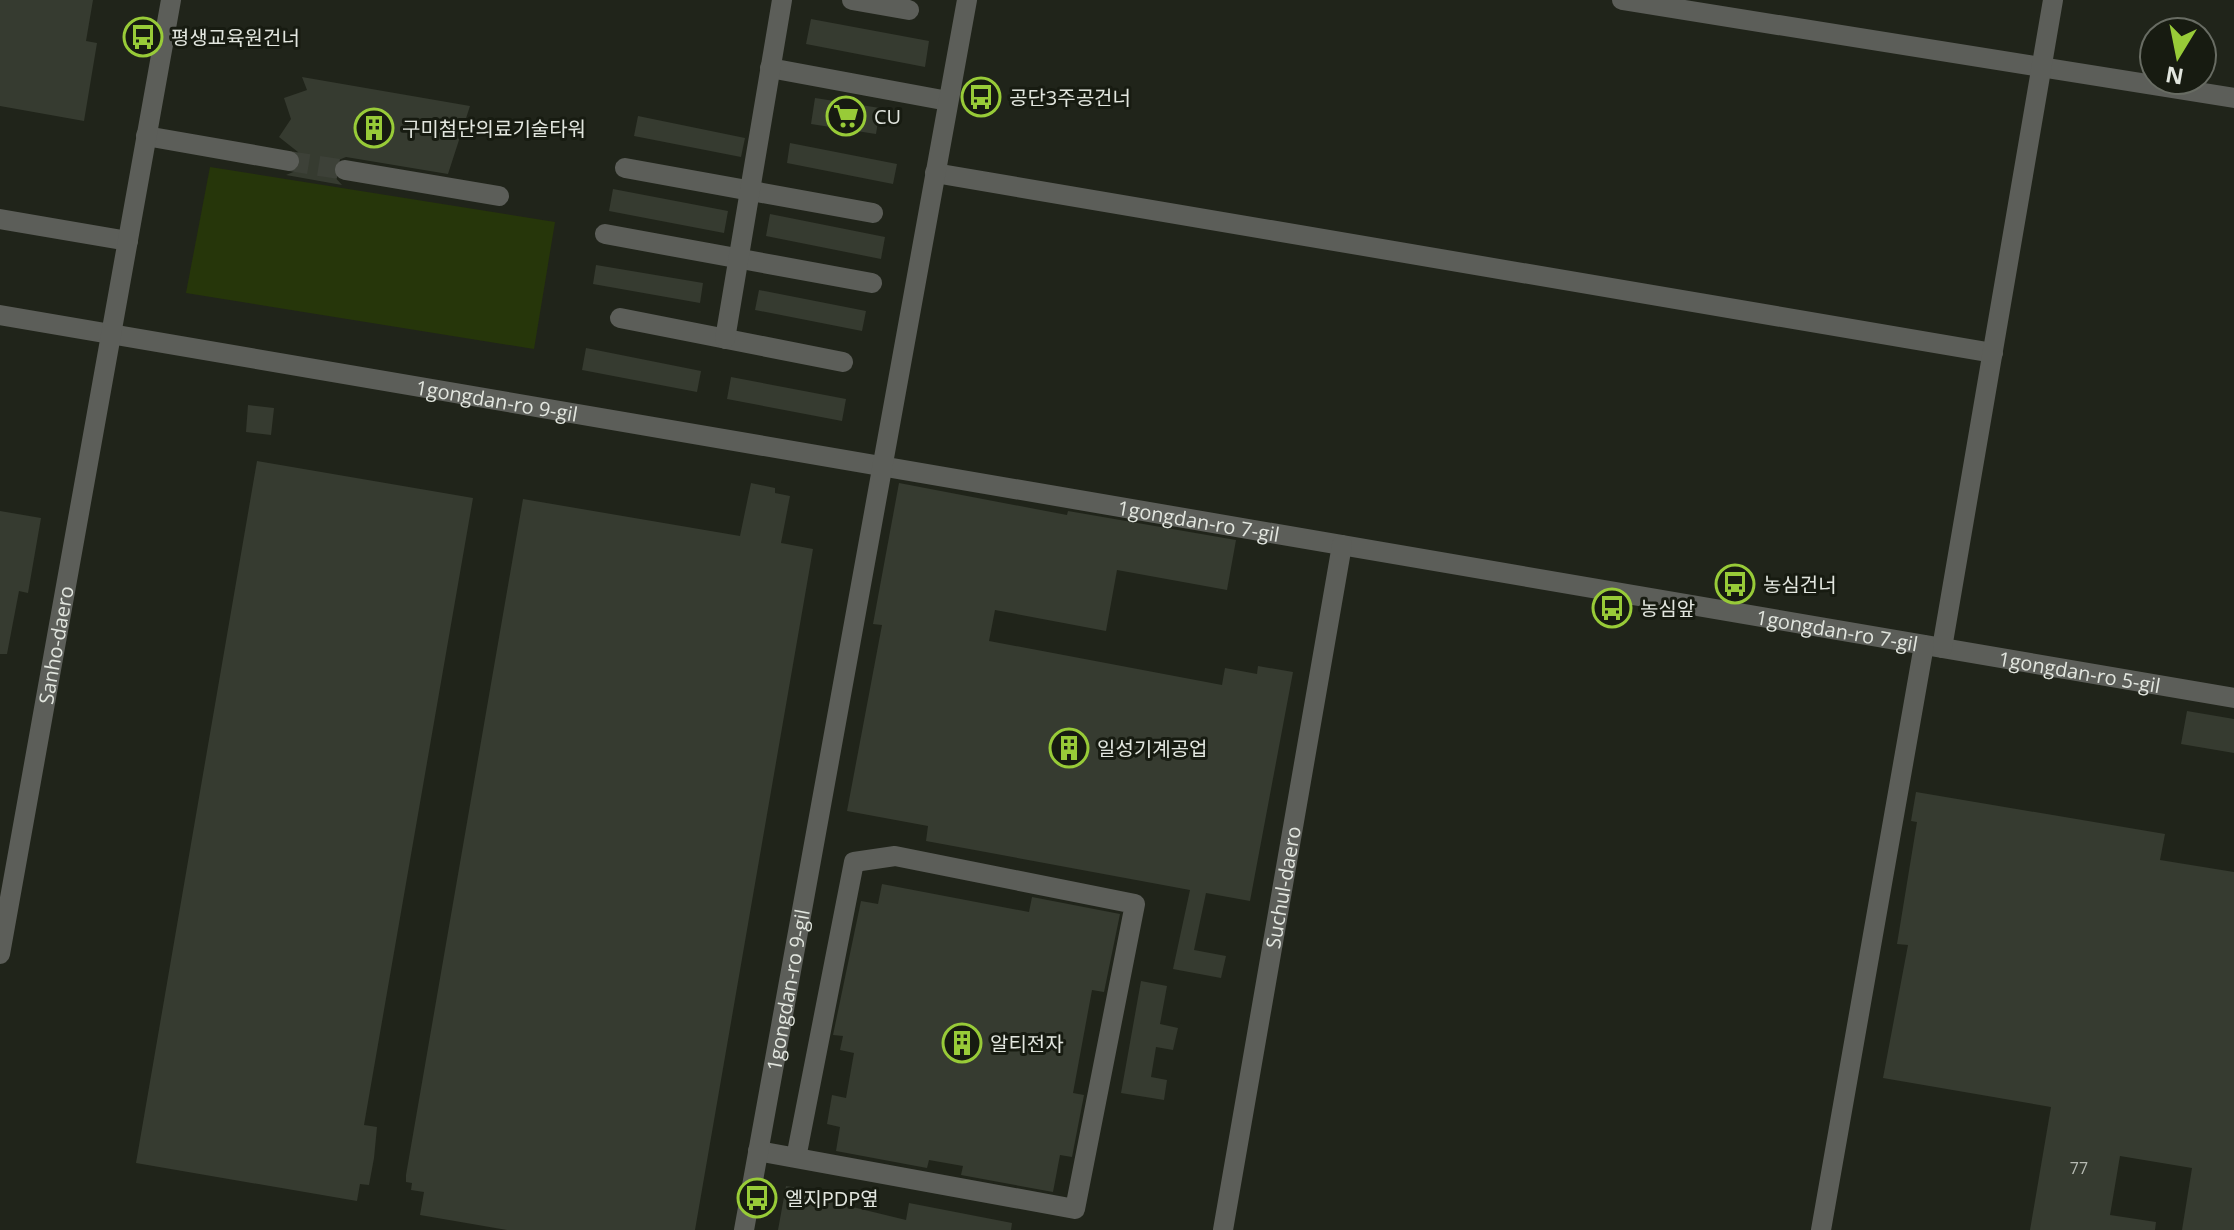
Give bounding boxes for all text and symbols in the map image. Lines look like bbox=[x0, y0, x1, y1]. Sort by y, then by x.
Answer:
bus stop icon: 평생교육원건너 bbox=[122, 16, 164, 58]
north arrow bbox=[2138, 16, 2218, 96]
place label: 평생교육원건너 bbox=[171, 24, 300, 51]
text: N bbox=[2163, 60, 2186, 93]
bus stop icon: 공단3주공건너 bbox=[960, 76, 1002, 118]
place label: 공단3주공건너 bbox=[1009, 84, 1131, 111]
supermarket icon: CU bbox=[825, 95, 867, 137]
place label: CU bbox=[874, 103, 901, 130]
building icon: 구미첨단의료기술타워 bbox=[353, 107, 395, 149]
place label: 구미첨단의료기술타워 bbox=[402, 115, 586, 142]
street label: 1gongdan-ro 9-gil bbox=[414, 373, 580, 427]
street label: 1gongdan-ro 7-gil bbox=[1116, 493, 1282, 548]
bus stop icon: 농심건너 bbox=[1714, 563, 1756, 605]
place label: 농심건너 bbox=[1763, 571, 1837, 598]
street label: Sanho-daero bbox=[32, 584, 79, 706]
bus stop icon: 농심앞 bbox=[1591, 587, 1633, 629]
place label: 농심앞 bbox=[1640, 595, 1695, 622]
street label: 1gongdan-ro 7-gil bbox=[1754, 603, 1920, 657]
street label: 1gongdan-ro 5-gil bbox=[1997, 644, 2163, 699]
building icon: 일성기계공업 bbox=[1048, 727, 1090, 769]
place label: 일성기계공업 bbox=[1097, 735, 1207, 762]
street label: Suchul-daero bbox=[1259, 824, 1306, 950]
street label: 1gongdan-ro 9-gil bbox=[760, 907, 815, 1073]
building icon: 알티전자 bbox=[941, 1022, 983, 1064]
place label: 알티전자 bbox=[990, 1030, 1064, 1057]
house number: 77 bbox=[2070, 1157, 2088, 1179]
bus stop icon: 엘지PDP옆 bbox=[736, 1177, 778, 1219]
place label: 엘지PDP옆 bbox=[785, 1185, 879, 1212]

